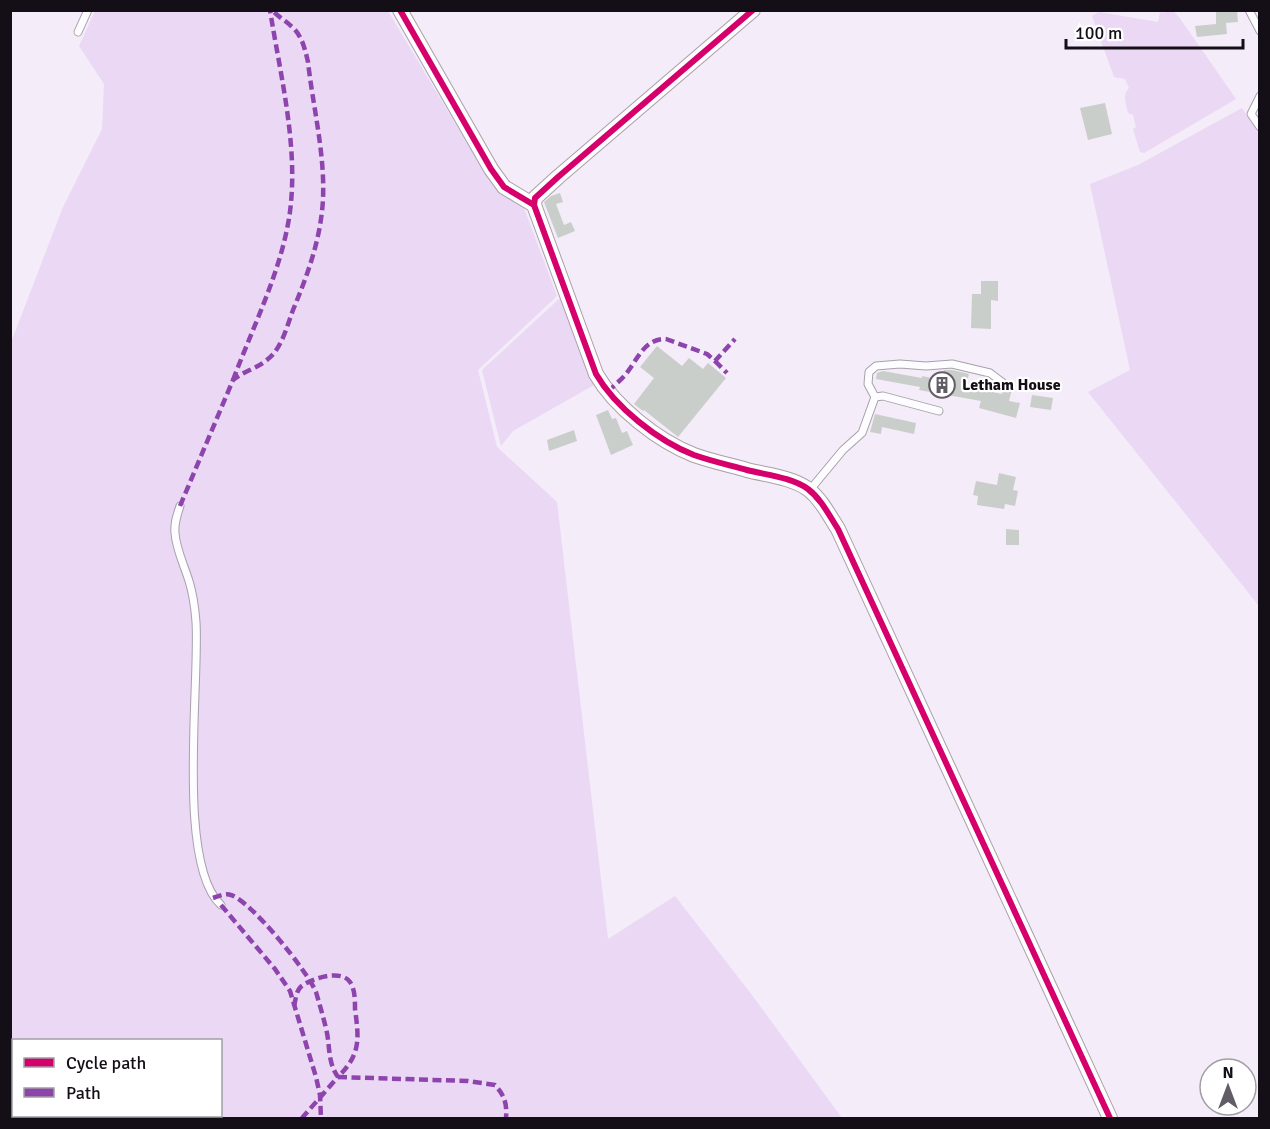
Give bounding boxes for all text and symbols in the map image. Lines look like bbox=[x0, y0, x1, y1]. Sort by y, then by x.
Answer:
scale bar bbox=[1066, 12, 1243, 50]
text: 100 m bbox=[1075, 22, 1122, 44]
building icon: Letham House bbox=[927, 370, 957, 400]
place label: Letham House bbox=[962, 375, 1061, 395]
legend bbox=[12, 1039, 222, 1117]
text: Cycle path bbox=[66, 1052, 146, 1074]
north arrow bbox=[1198, 1057, 1258, 1117]
text: N bbox=[1222, 1063, 1234, 1083]
text: Path bbox=[66, 1082, 101, 1104]

